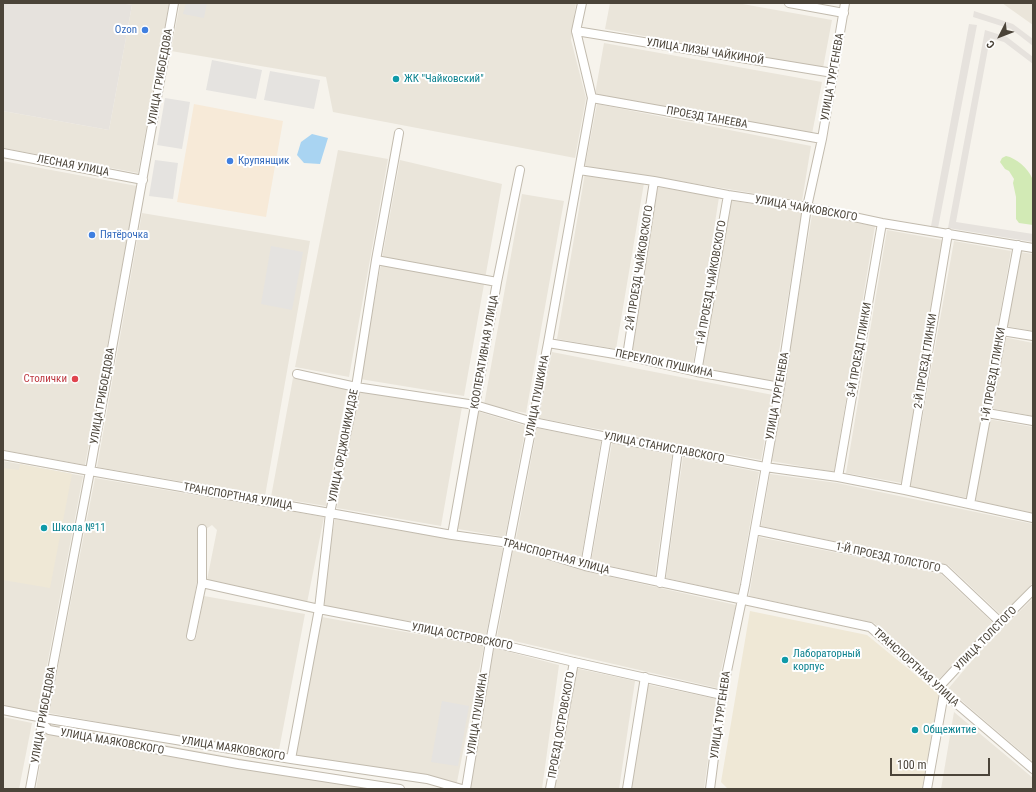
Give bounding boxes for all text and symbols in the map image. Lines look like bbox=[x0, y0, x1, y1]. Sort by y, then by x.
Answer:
north arrow bbox=[980, 16, 1020, 56]
place label: Ozon bbox=[115, 23, 137, 37]
marker: Ozon bbox=[140, 25, 150, 35]
street label: УЛИЦА ГРИБОЕДОВА bbox=[146, 28, 176, 126]
street label: УЛИЦА ТУРГЕНЕВА bbox=[819, 32, 847, 122]
street label: УЛИЦА ЛИЗЫ ЧАЙКИНОЙ bbox=[645, 36, 765, 68]
text: С bbox=[984, 38, 998, 51]
place label: ЖК "Чайковский" bbox=[404, 72, 484, 86]
marker: ЖК "Чайковский" bbox=[391, 74, 401, 84]
street label: ПРОЕЗД ТАНЕЕВА bbox=[665, 104, 749, 132]
street label: ЛЕСНАЯ УЛИЦА bbox=[36, 153, 110, 179]
place label: Крупянщик bbox=[238, 154, 289, 168]
marker: Крупянщик bbox=[225, 156, 235, 166]
street label: УЛИЦА ЧАЙКОВСКОГО bbox=[754, 193, 858, 225]
street label: 2-Й ПРОЕЗД ЧАЙКОВСКОГО bbox=[624, 204, 656, 332]
street label: 1-Й ПРОЕЗД ЧАЙКОВСКОГО bbox=[694, 219, 730, 347]
place label: Пятёрочка bbox=[100, 228, 148, 242]
marker: Пятёрочка bbox=[87, 230, 97, 240]
street label: КООПЕРАТИВНАЯ УЛИЦА bbox=[468, 294, 502, 410]
street label: 3-Й ПРОЕЗД ГЛИНКИ bbox=[845, 302, 875, 398]
street label: 2-Й ПРОЕЗД ГЛИНКИ bbox=[912, 312, 940, 410]
street label: 1-Й ПРОЕЗД ГЛИНКИ bbox=[979, 327, 1009, 423]
street label: УЛИЦА ГРИБОЕДОВА bbox=[88, 347, 118, 445]
street label: ПЕРЕУЛОК ПУШКИНА bbox=[614, 347, 714, 381]
street label: УЛИЦА ТУРГЕНЕВА bbox=[764, 351, 792, 441]
street label: УЛИЦА ПУШКИНА bbox=[524, 354, 552, 438]
place label: Столички bbox=[23, 372, 67, 386]
marker: Столички bbox=[70, 374, 80, 384]
street label: УЛИЦА ОРДЖОНИКИДЗЕ bbox=[327, 388, 361, 504]
street label: УЛИЦА СТАНИСЛАВСКОГО bbox=[603, 430, 725, 466]
street label: ТРАНСПОРТНАЯ УЛИЦА bbox=[182, 481, 294, 513]
place label: Школа №11 bbox=[52, 521, 106, 535]
marker: Школа №11 bbox=[39, 523, 49, 533]
street label: ТРАНСПОРТНАЯ УЛИЦА bbox=[501, 536, 611, 578]
street label: 1-Й ПРОЕЗД ТОЛСТОГО bbox=[834, 540, 942, 576]
street label: УЛИЦА ТОЛСТОГО bbox=[952, 604, 1020, 674]
street label: УЛИЦА ОСТРОВСКОГО bbox=[410, 621, 514, 653]
street label: ТРАНСПОРТНАЯ УЛИЦА bbox=[871, 626, 961, 710]
place label: Лабораторный корпус bbox=[793, 647, 861, 673]
marker: Лабораторный корпус bbox=[780, 655, 790, 665]
street label: УЛИЦА ГРИБОЕДОВА bbox=[29, 666, 59, 764]
street label: УЛИЦА ТУРГЕНЕВА bbox=[708, 670, 734, 760]
street label: ПРОЕЗД ОСТРОВСКОГО bbox=[546, 671, 578, 779]
street label: УЛИЦА ПУШКИНА bbox=[465, 672, 491, 756]
place label: Общежитие bbox=[923, 723, 976, 737]
marker: Общежитие bbox=[910, 725, 920, 735]
street label: УЛИЦА МАЯКОВСКОГО bbox=[59, 726, 165, 758]
street label: УЛИЦА МАЯКОВСКОГО bbox=[180, 734, 286, 764]
scale bar bbox=[892, 750, 992, 776]
text: 100 m bbox=[897, 758, 927, 772]

